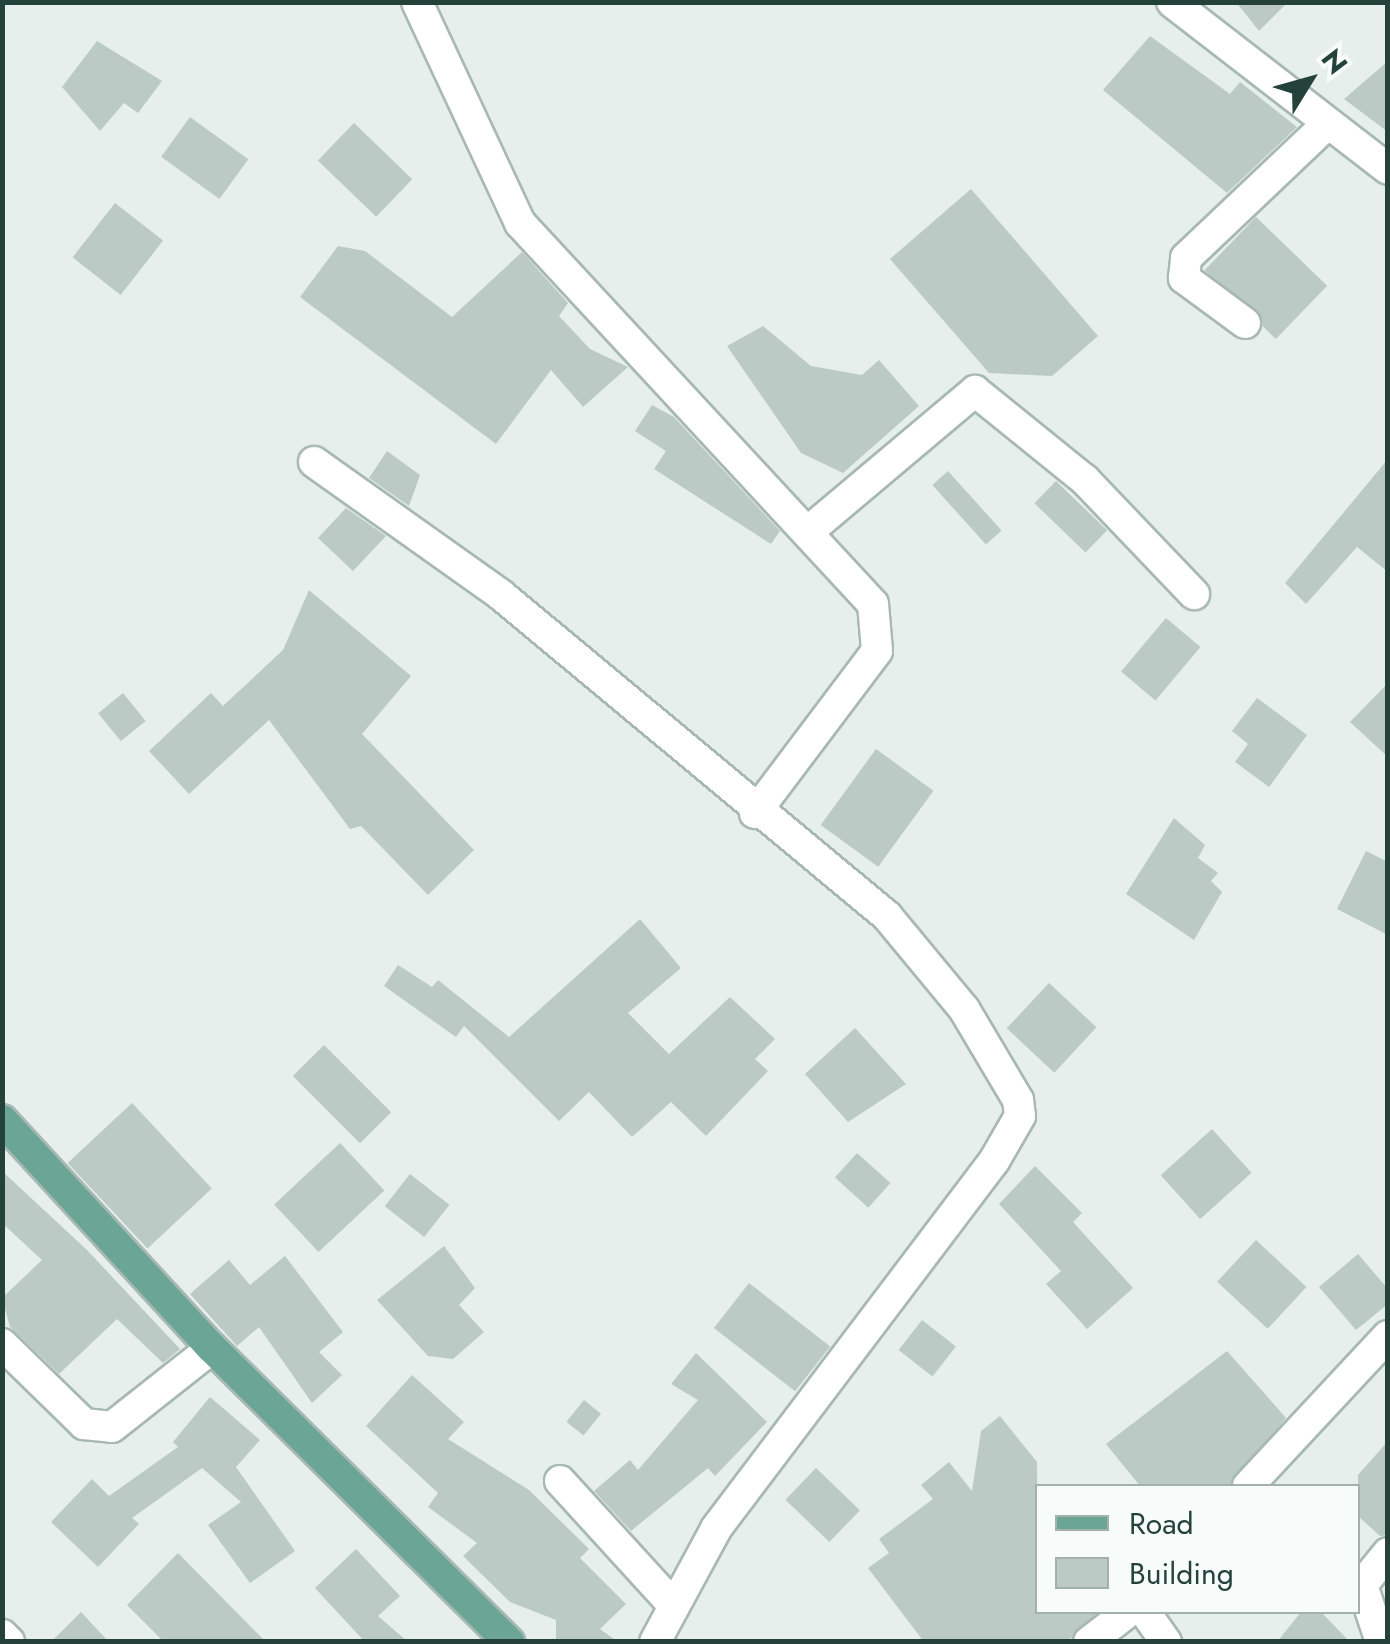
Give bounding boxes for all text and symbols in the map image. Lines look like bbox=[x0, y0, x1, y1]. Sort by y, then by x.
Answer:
north arrow bbox=[1260, 30, 1360, 130]
text: N bbox=[1311, 40, 1357, 83]
legend bbox=[1035, 1484, 1360, 1614]
text: Road bbox=[1129, 1502, 1194, 1545]
text: Building bbox=[1129, 1552, 1234, 1595]

